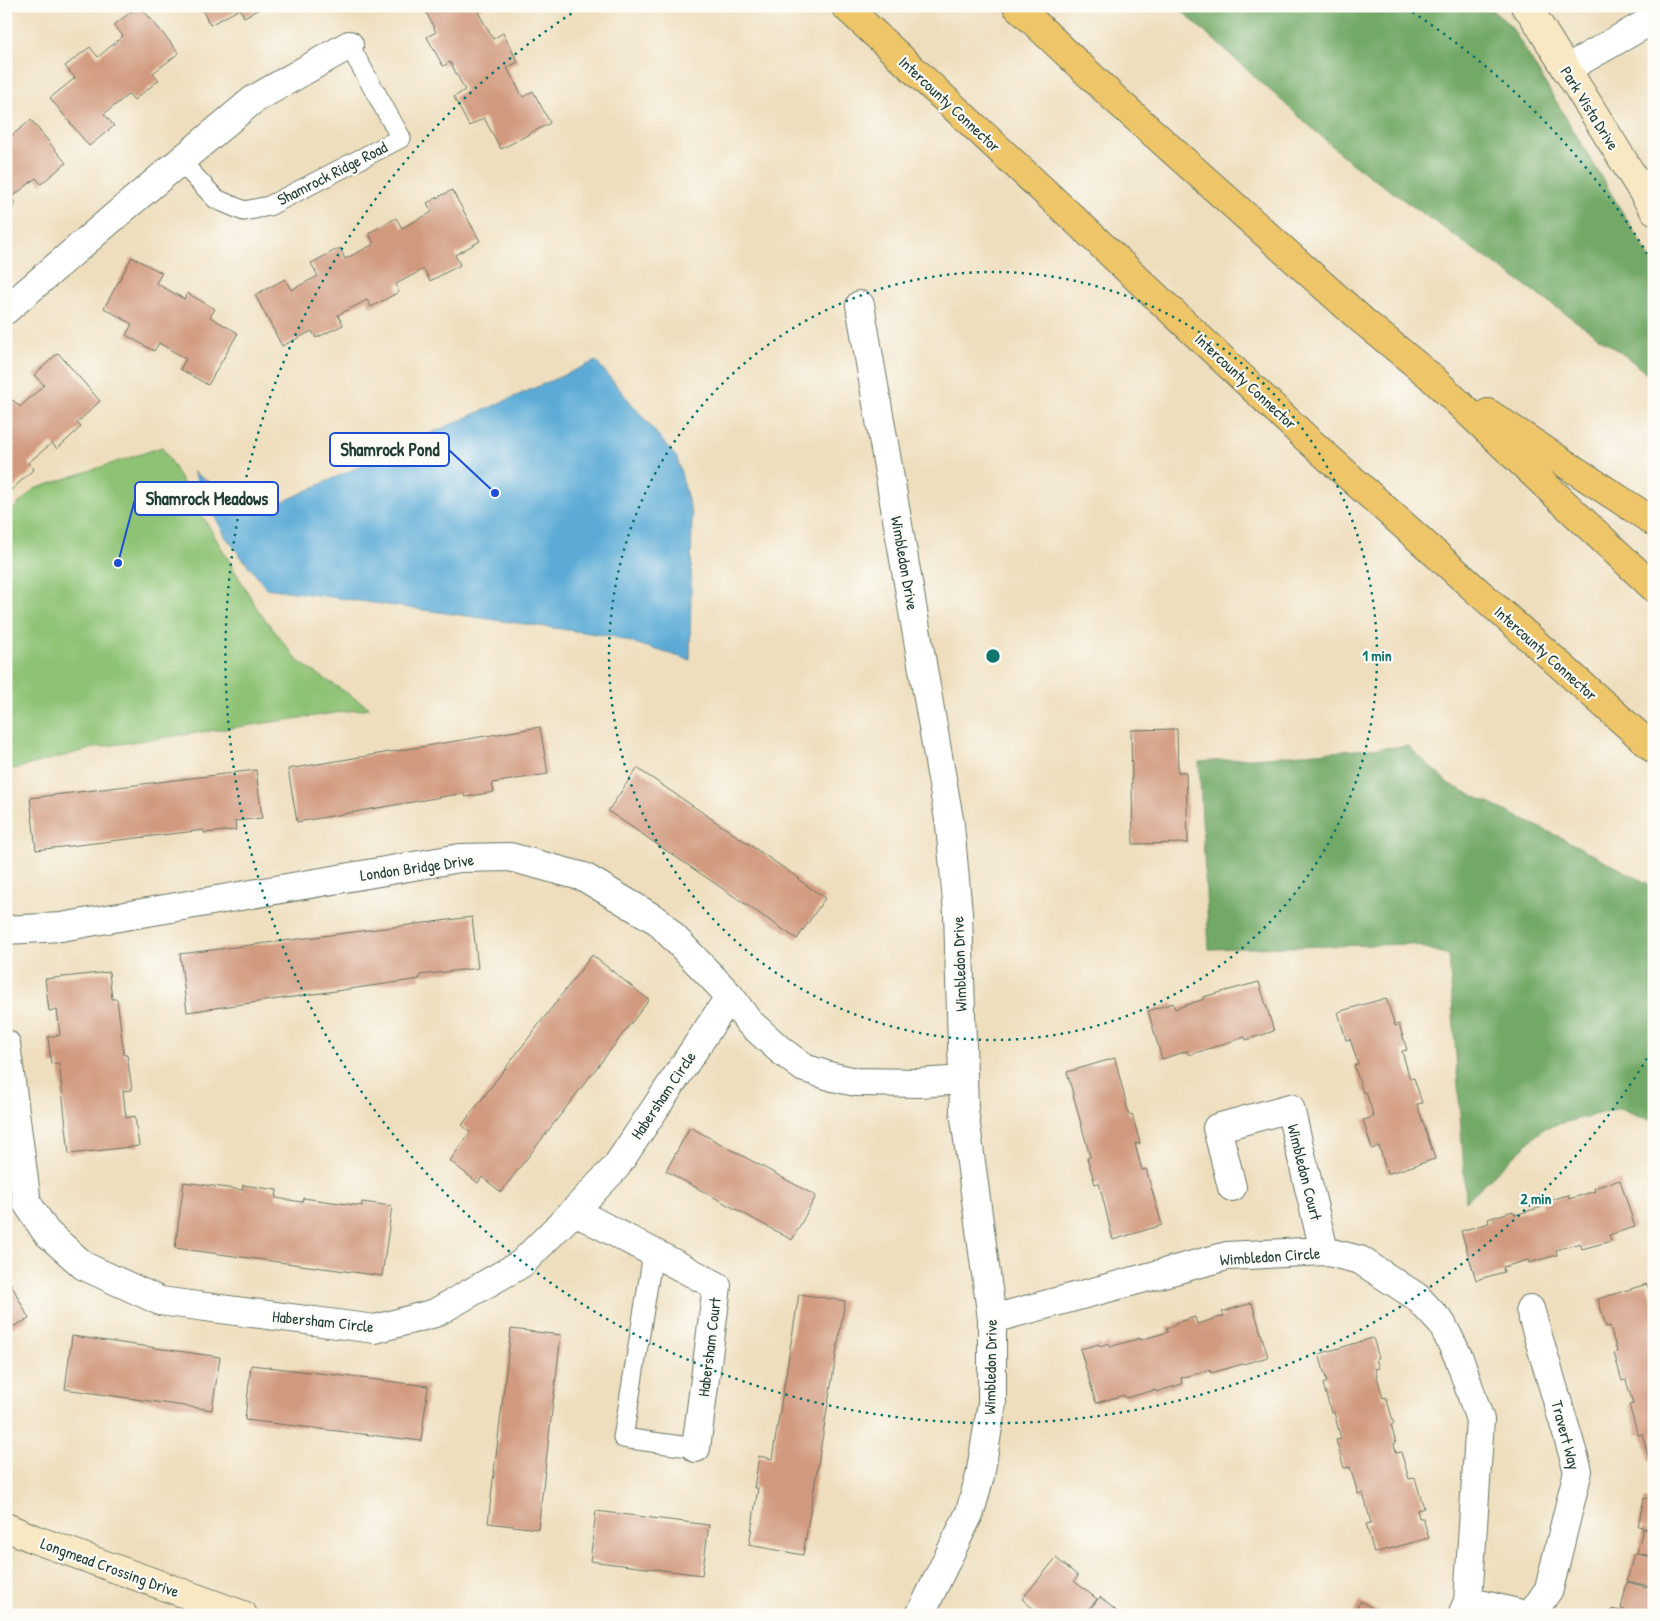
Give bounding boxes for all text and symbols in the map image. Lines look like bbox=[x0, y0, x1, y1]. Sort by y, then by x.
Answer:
street label: Intercounty Connector bbox=[894, 51, 1006, 157]
street label: Park Vista Drive bbox=[1556, 62, 1625, 155]
street label: Shamrock Ridge Road bbox=[273, 136, 391, 210]
street label: Intercounty Connector bbox=[1190, 328, 1302, 434]
callout: Shamrock Pond bbox=[330, 433, 449, 466]
text: Shamrock Pond bbox=[341, 437, 439, 462]
callout: Shamrock Meadows bbox=[135, 482, 278, 515]
text: Shamrock Meadows bbox=[146, 486, 268, 511]
street label: Wimbledon Drive bbox=[886, 514, 924, 612]
street label: Intercounty Connector bbox=[1490, 601, 1602, 705]
text: 1 min bbox=[1362, 645, 1392, 666]
centre of rings bbox=[984, 647, 1002, 665]
street label: London Bridge Drive bbox=[359, 848, 476, 886]
street label: Wimbledon Drive bbox=[946, 915, 972, 1012]
street label: Habersham Circle bbox=[625, 1046, 701, 1143]
street label: Wimbledon Court bbox=[1282, 1122, 1328, 1223]
text: 2 min bbox=[1521, 1188, 1552, 1209]
street label: Wimbledon Circle bbox=[1219, 1241, 1322, 1270]
street label: Habersham Court bbox=[692, 1296, 726, 1398]
street label: Habersham Circle bbox=[271, 1305, 375, 1337]
street label: Wimbledon Drive bbox=[978, 1319, 1002, 1415]
street label: Travert Way bbox=[1546, 1398, 1586, 1472]
street label: Longmead Crossing Drive bbox=[38, 1532, 183, 1602]

